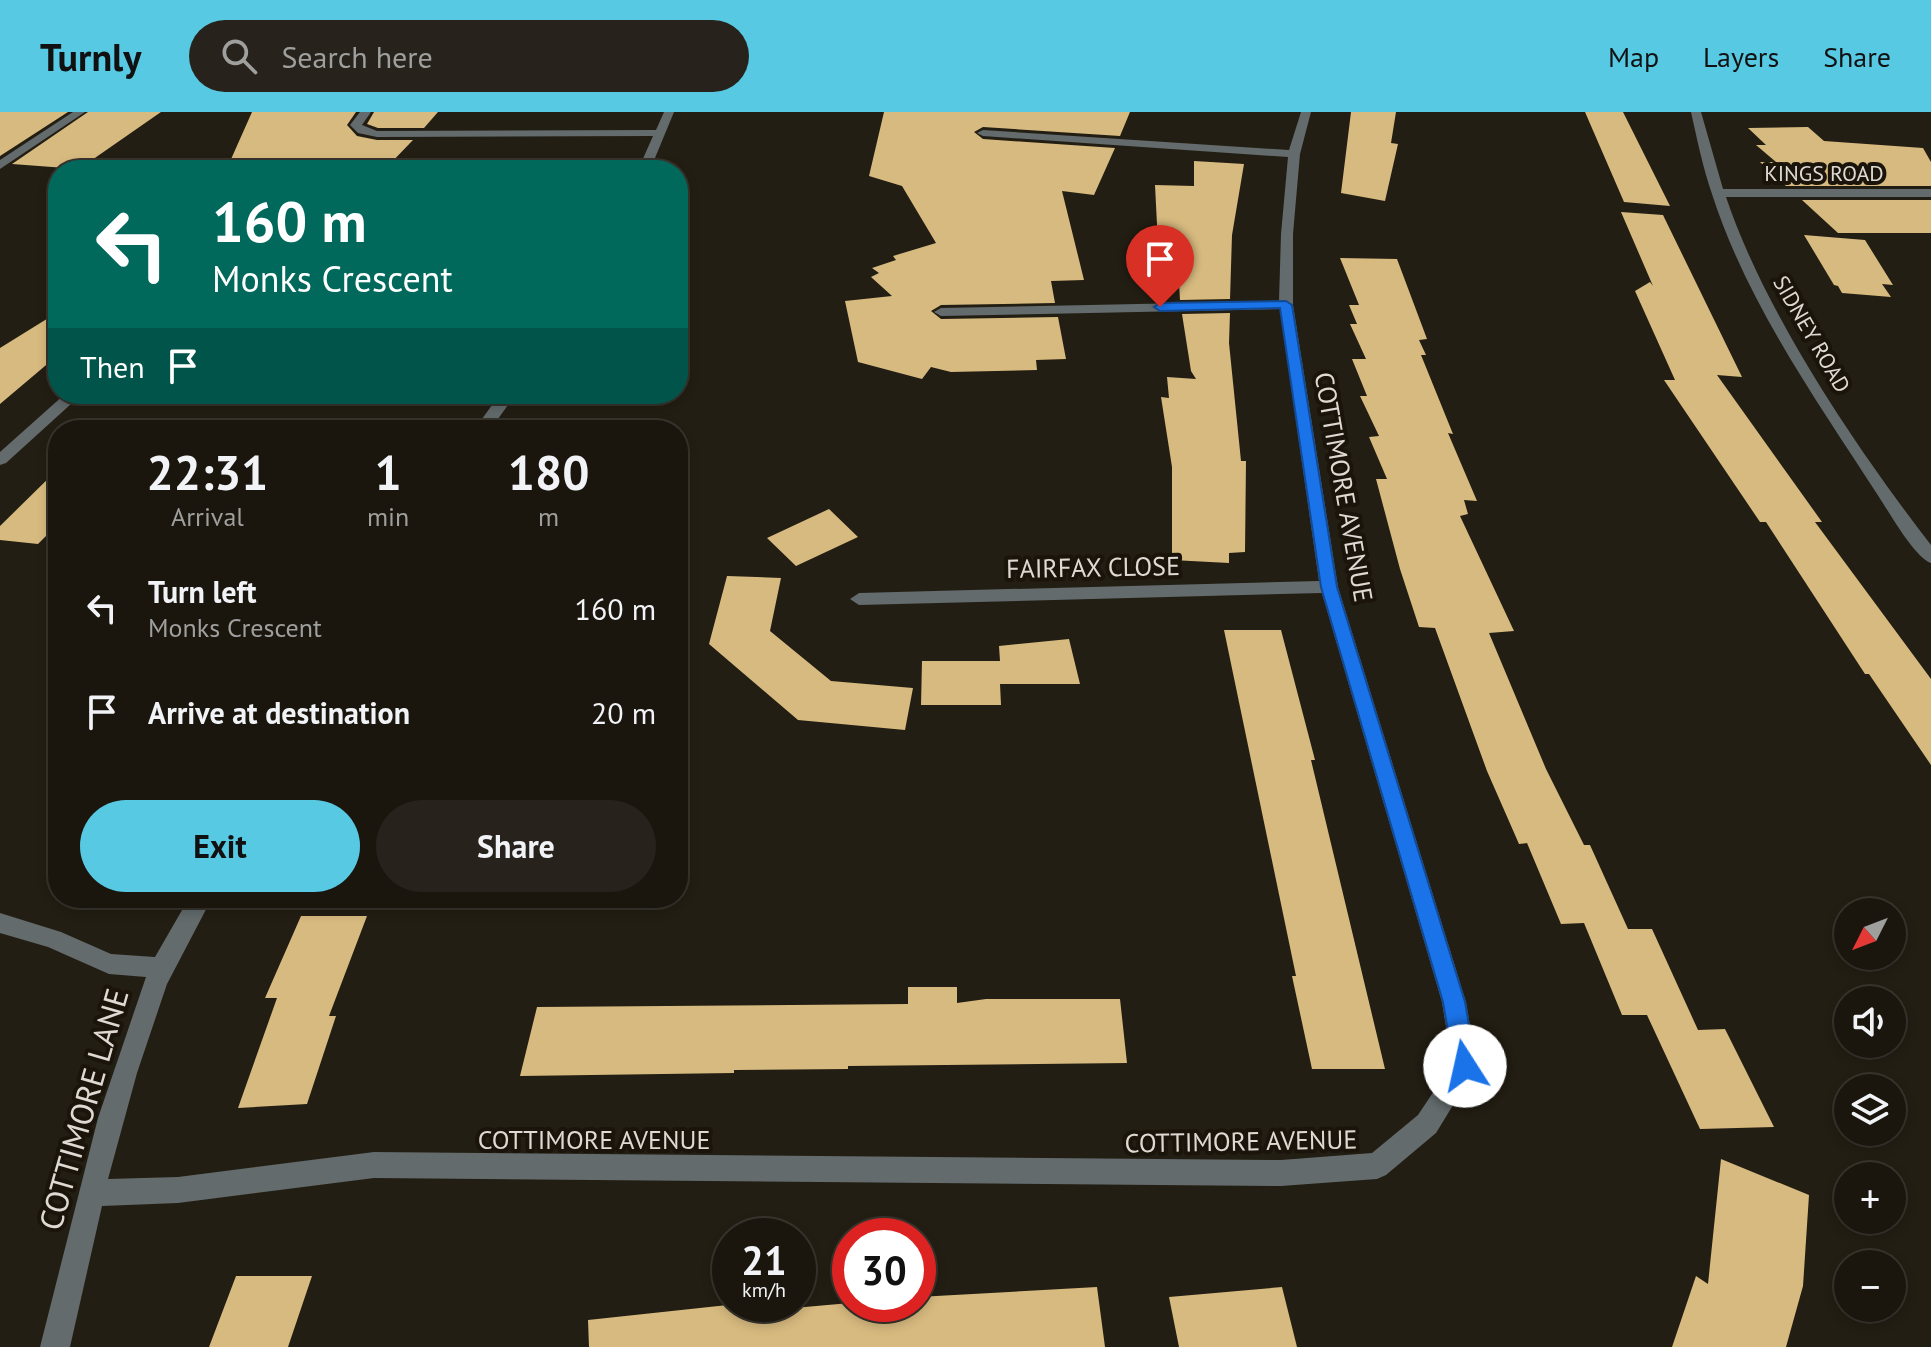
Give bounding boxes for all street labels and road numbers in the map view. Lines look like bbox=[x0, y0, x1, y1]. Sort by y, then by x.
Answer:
street label: KINGS ROAD bbox=[1764, 159, 1884, 187]
street label: SIDNEY ROAD bbox=[1767, 270, 1857, 398]
street label: COTTIMORE AVENUE bbox=[1308, 370, 1380, 604]
street label: FAIRFAX CLOSE bbox=[1006, 549, 1180, 585]
street label: COTTIMORE LANE bbox=[28, 983, 138, 1235]
street label: COTTIMORE AVENUE bbox=[1124, 1122, 1358, 1160]
street label: COTTIMORE AVENUE bbox=[478, 1123, 710, 1156]

